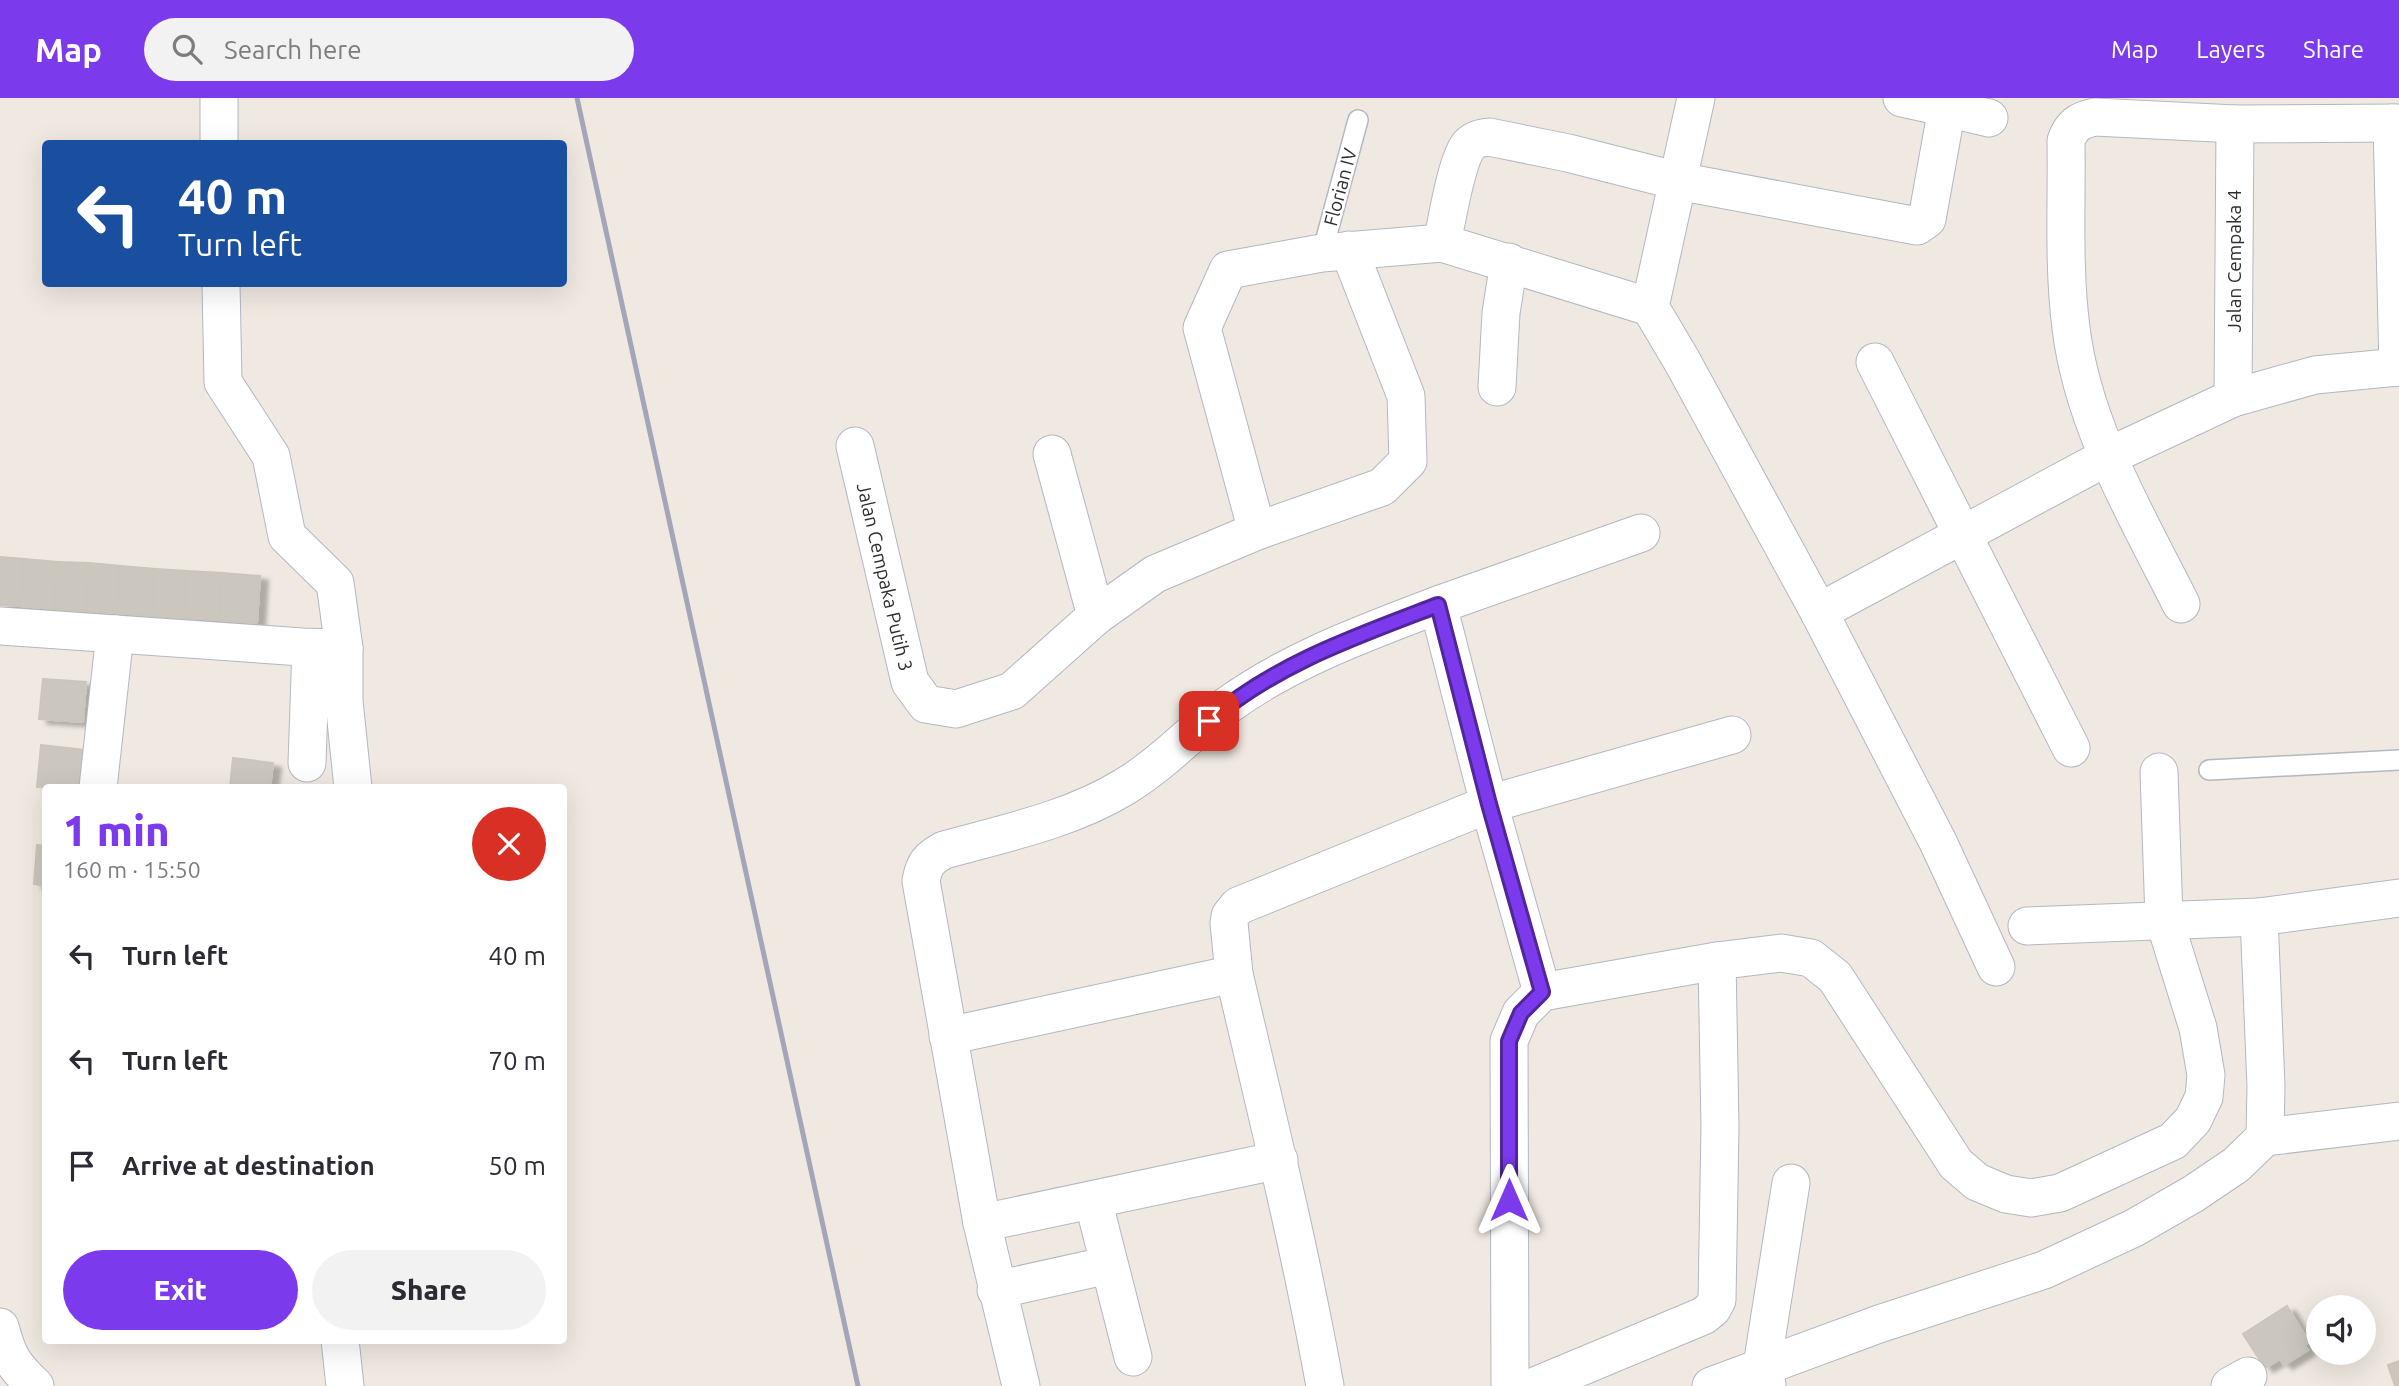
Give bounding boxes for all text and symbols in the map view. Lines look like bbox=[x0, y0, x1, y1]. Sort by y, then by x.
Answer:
search box bbox=[144, 18, 634, 81]
icon: search bbox=[168, 30, 206, 68]
text: Map bbox=[35, 31, 102, 68]
text: Search here bbox=[224, 35, 362, 64]
text: Map bbox=[2111, 36, 2158, 63]
text: Layers bbox=[2196, 36, 2265, 63]
text: Share bbox=[2303, 36, 2364, 63]
street label: Florian IV bbox=[1319, 146, 1361, 228]
icon: left bbox=[63, 168, 154, 259]
text: 40 m bbox=[178, 168, 287, 223]
street label: Jalan Cempaka 4 bbox=[2223, 190, 2245, 332]
text: Turn left bbox=[178, 226, 302, 262]
street label: Jalan Cempaka Putih 3 bbox=[853, 481, 917, 673]
pin bbox=[1179, 691, 1239, 751]
icon: arrive bbox=[1190, 702, 1228, 740]
text: 1 min bbox=[63, 807, 170, 854]
button: close bbox=[472, 807, 546, 881]
text: 160 m · 15:50 bbox=[63, 857, 201, 882]
icon: left bbox=[63, 937, 101, 975]
text: Turn left bbox=[122, 941, 228, 970]
text: 40 m bbox=[488, 941, 546, 970]
icon: left bbox=[63, 1042, 101, 1080]
text: Turn left bbox=[122, 1046, 228, 1075]
text: 70 m bbox=[488, 1046, 546, 1075]
icon: arrive bbox=[63, 1147, 101, 1185]
text: Arrive at destination bbox=[122, 1151, 375, 1180]
text: 50 m bbox=[488, 1151, 546, 1180]
position arrow bbox=[1472, 1163, 1546, 1237]
button: Exit bbox=[63, 1250, 298, 1330]
button: Share bbox=[312, 1250, 546, 1330]
map controls bbox=[2306, 1295, 2376, 1365]
button: sound bbox=[2306, 1295, 2376, 1365]

